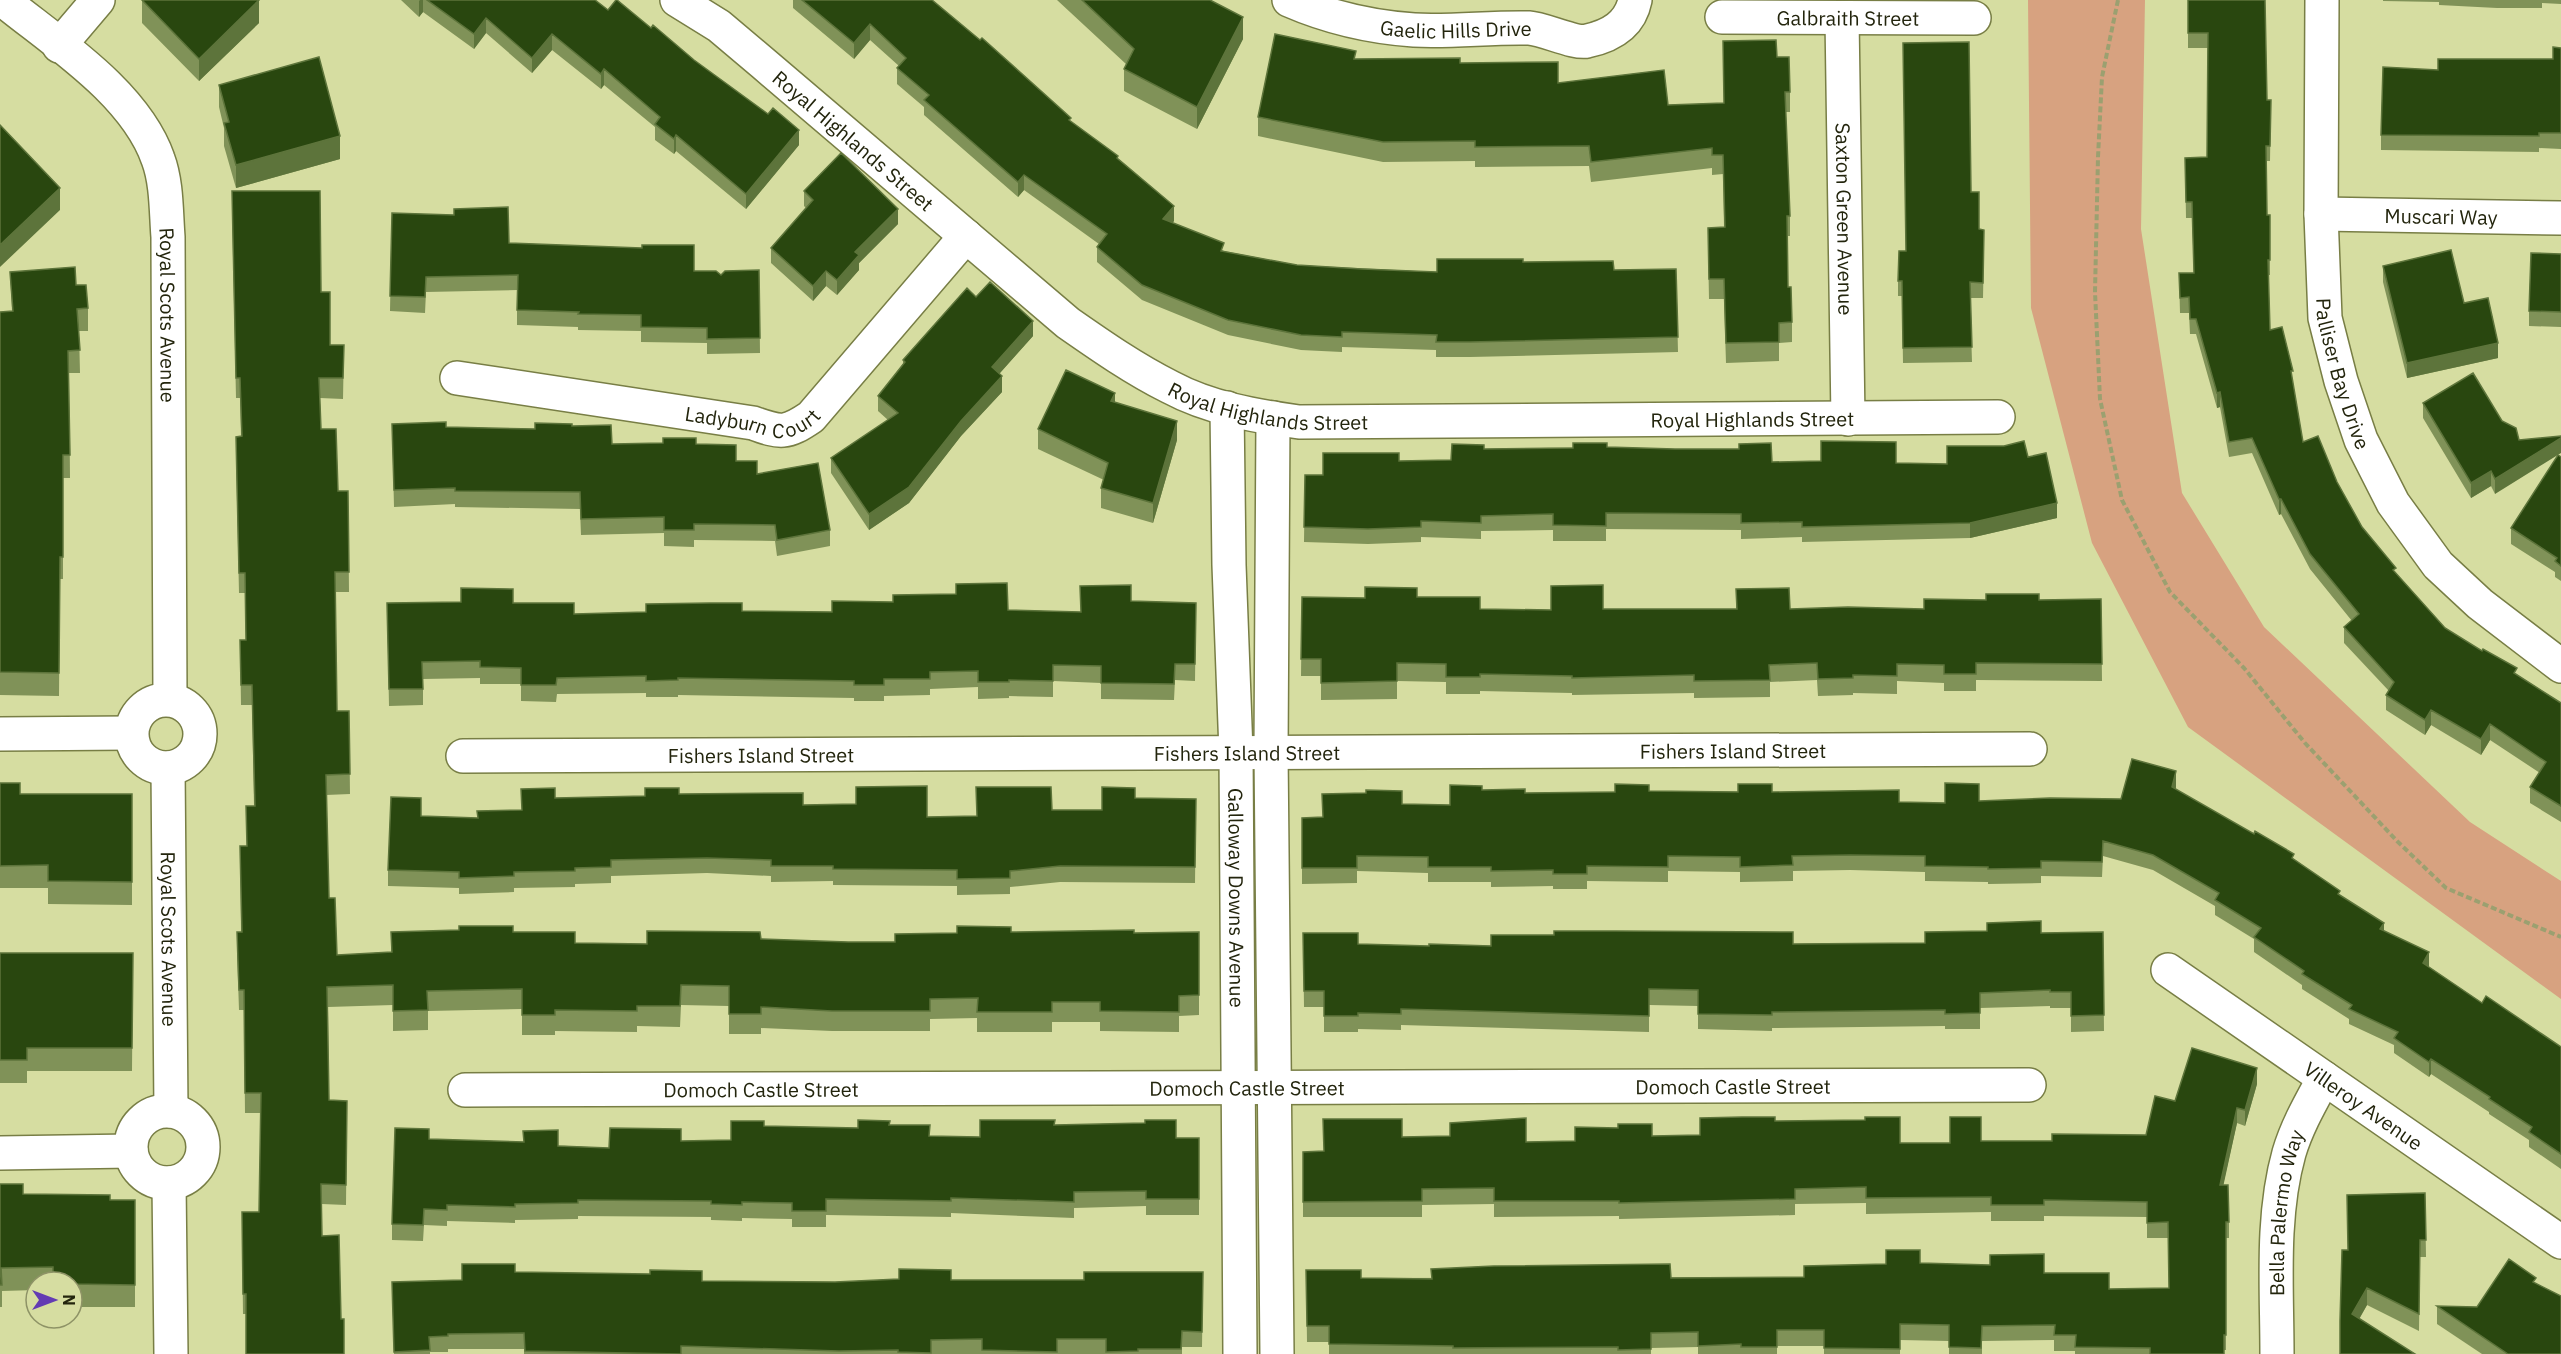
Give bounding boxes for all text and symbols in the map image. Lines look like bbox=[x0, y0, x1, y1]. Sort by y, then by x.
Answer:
street label: Galbraith Street bbox=[1777, 4, 1919, 31]
street label: Gaelic Hills Drive bbox=[1378, 13, 1532, 44]
street label: Royal Highlands Street bbox=[767, 64, 940, 217]
street label: Saxton Green Avenue bbox=[1830, 122, 1860, 316]
street label: Muscari Way bbox=[2384, 202, 2498, 230]
street label: Royal Scots Avenue bbox=[154, 227, 182, 403]
street label: Palliser Bay Drive bbox=[2311, 297, 2377, 454]
street label: Royal Highlands Street bbox=[1164, 375, 1368, 436]
street label: Ladyburn Court bbox=[683, 399, 826, 444]
street label: Royal Highlands Street bbox=[1650, 405, 1854, 433]
street label: Fishers Island Street bbox=[1640, 736, 1826, 764]
street label: Fishers Island Street bbox=[1154, 739, 1340, 766]
street label: Fishers Island Street bbox=[668, 741, 854, 769]
street label: Galloway Downs Avenue bbox=[1223, 788, 1251, 1008]
street label: Royal Scots Avenue bbox=[155, 851, 184, 1027]
street label: Villeroy Avenue bbox=[2299, 1055, 2428, 1156]
street label: Domoch Castle Street bbox=[1635, 1072, 1831, 1100]
street label: Domoch Castle Street bbox=[1149, 1074, 1345, 1101]
street label: Domoch Castle Street bbox=[663, 1075, 859, 1103]
street label: Bella Palermo Way bbox=[2263, 1125, 2310, 1296]
north arrow bbox=[24, 1270, 84, 1330]
text: N bbox=[59, 1294, 79, 1306]

